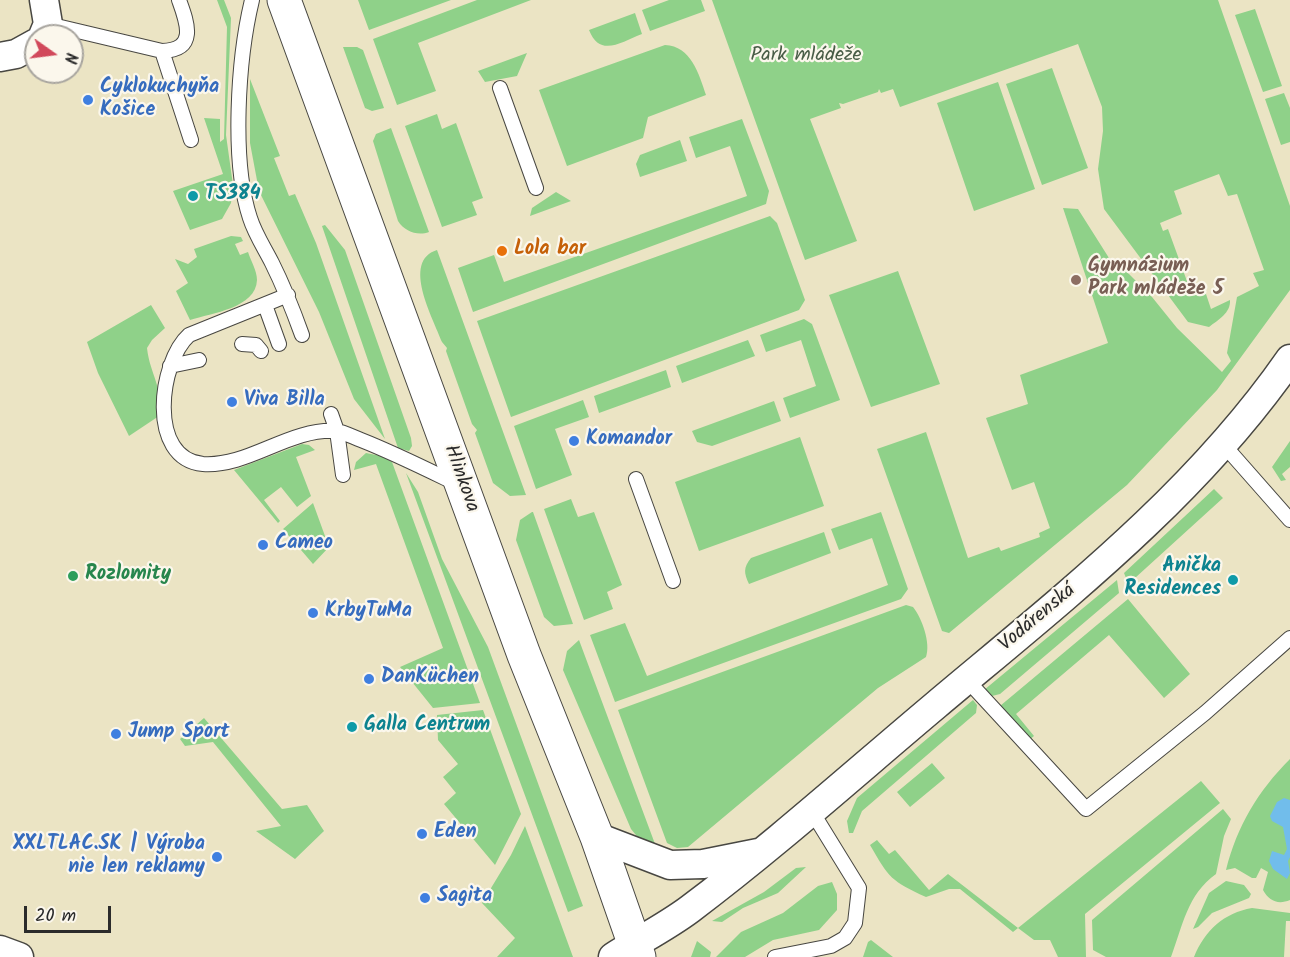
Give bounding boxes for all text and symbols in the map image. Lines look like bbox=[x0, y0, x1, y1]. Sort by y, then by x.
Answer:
north arrow bbox=[24, 24, 84, 84]
park label: Park mládeže bbox=[750, 45, 862, 69]
text: N bbox=[57, 50, 83, 66]
place label: Cyklokuchyňa Košice bbox=[100, 77, 219, 124]
marker: Cyklokuchyňa Košice bbox=[81, 93, 95, 107]
place label: TS384 bbox=[205, 184, 261, 208]
marker: TS384 bbox=[186, 189, 200, 203]
place label: Lola bar bbox=[514, 239, 586, 263]
marker: Lola bar bbox=[495, 244, 509, 258]
place label: Gymnázium Park mládeže 5 bbox=[1088, 256, 1223, 303]
marker: Gymnázium Park mládeže 5 bbox=[1069, 273, 1083, 287]
place label: Viva Billa bbox=[244, 390, 325, 414]
marker: Viva Billa bbox=[225, 395, 239, 409]
place label: Komandor bbox=[586, 429, 672, 453]
marker: Komandor bbox=[567, 434, 581, 448]
street label: Hlinkova bbox=[437, 442, 483, 516]
place label: Cameo bbox=[275, 533, 333, 557]
marker: Cameo bbox=[256, 538, 270, 552]
place label: Anička Residences bbox=[1124, 556, 1221, 603]
place label: Rozlomity bbox=[85, 564, 171, 588]
marker: Rozlomity bbox=[66, 569, 80, 583]
marker: Anička Residences bbox=[1226, 573, 1240, 587]
street label: Vodárenská bbox=[995, 580, 1081, 658]
place label: KrbyTuMa bbox=[325, 601, 412, 625]
marker: KrbyTuMa bbox=[306, 606, 320, 620]
place label: DanKüchen bbox=[381, 667, 479, 691]
marker: DanKüchen bbox=[362, 672, 376, 686]
place label: Galla Centrum bbox=[364, 715, 490, 739]
marker: Galla Centrum bbox=[345, 720, 359, 734]
place label: Jump Sport bbox=[128, 722, 229, 746]
marker: Jump Sport bbox=[109, 727, 123, 741]
place label: Eden bbox=[434, 822, 477, 846]
marker: Eden bbox=[415, 827, 429, 841]
place label: XXLTLAC.SK | Výroba nie len reklamy bbox=[13, 834, 205, 881]
marker: XXLTLAC.SK | Výroba nie len reklamy bbox=[210, 850, 224, 864]
place label: Sagita bbox=[437, 886, 492, 910]
marker: Sagita bbox=[418, 891, 432, 905]
scale bar bbox=[27, 894, 114, 932]
text: 20 m bbox=[35, 902, 76, 931]

